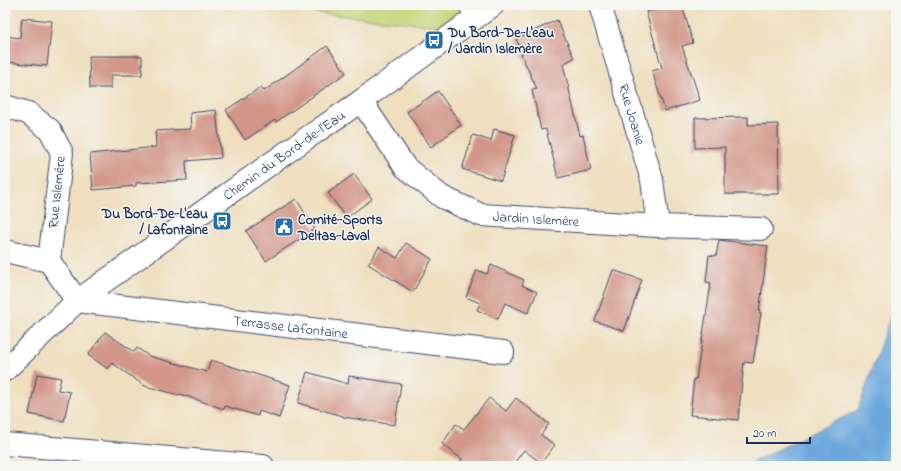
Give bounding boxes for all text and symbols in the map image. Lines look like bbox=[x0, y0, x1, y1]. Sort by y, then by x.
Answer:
place label: Du Bord-De-L'eau / Jardin Islemère bbox=[447, 23, 554, 60]
bus stop icon: Du Bord-De-L'eau / Jardin Islemère bbox=[423, 29, 445, 51]
street label: Rue Joanie bbox=[612, 82, 650, 149]
street label: Chemin du Bord-de-l'Eau bbox=[219, 106, 350, 206]
street label: Rue Islemère bbox=[43, 154, 72, 229]
place label: Du Bord-De-L'eau / Lafontaine bbox=[101, 204, 209, 241]
street label: Jardin Islemère bbox=[492, 207, 580, 233]
bus stop icon: Du Bord-De-L'eau / Lafontaine bbox=[211, 210, 233, 232]
place label: Comité-Sports Deltas-Laval bbox=[297, 210, 383, 247]
public building icon: Comité-Sports Deltas-Laval bbox=[273, 216, 295, 238]
street label: Terrasse Lafontaine bbox=[232, 311, 350, 345]
scale bar bbox=[747, 419, 810, 445]
text: 20 m bbox=[753, 425, 776, 443]

